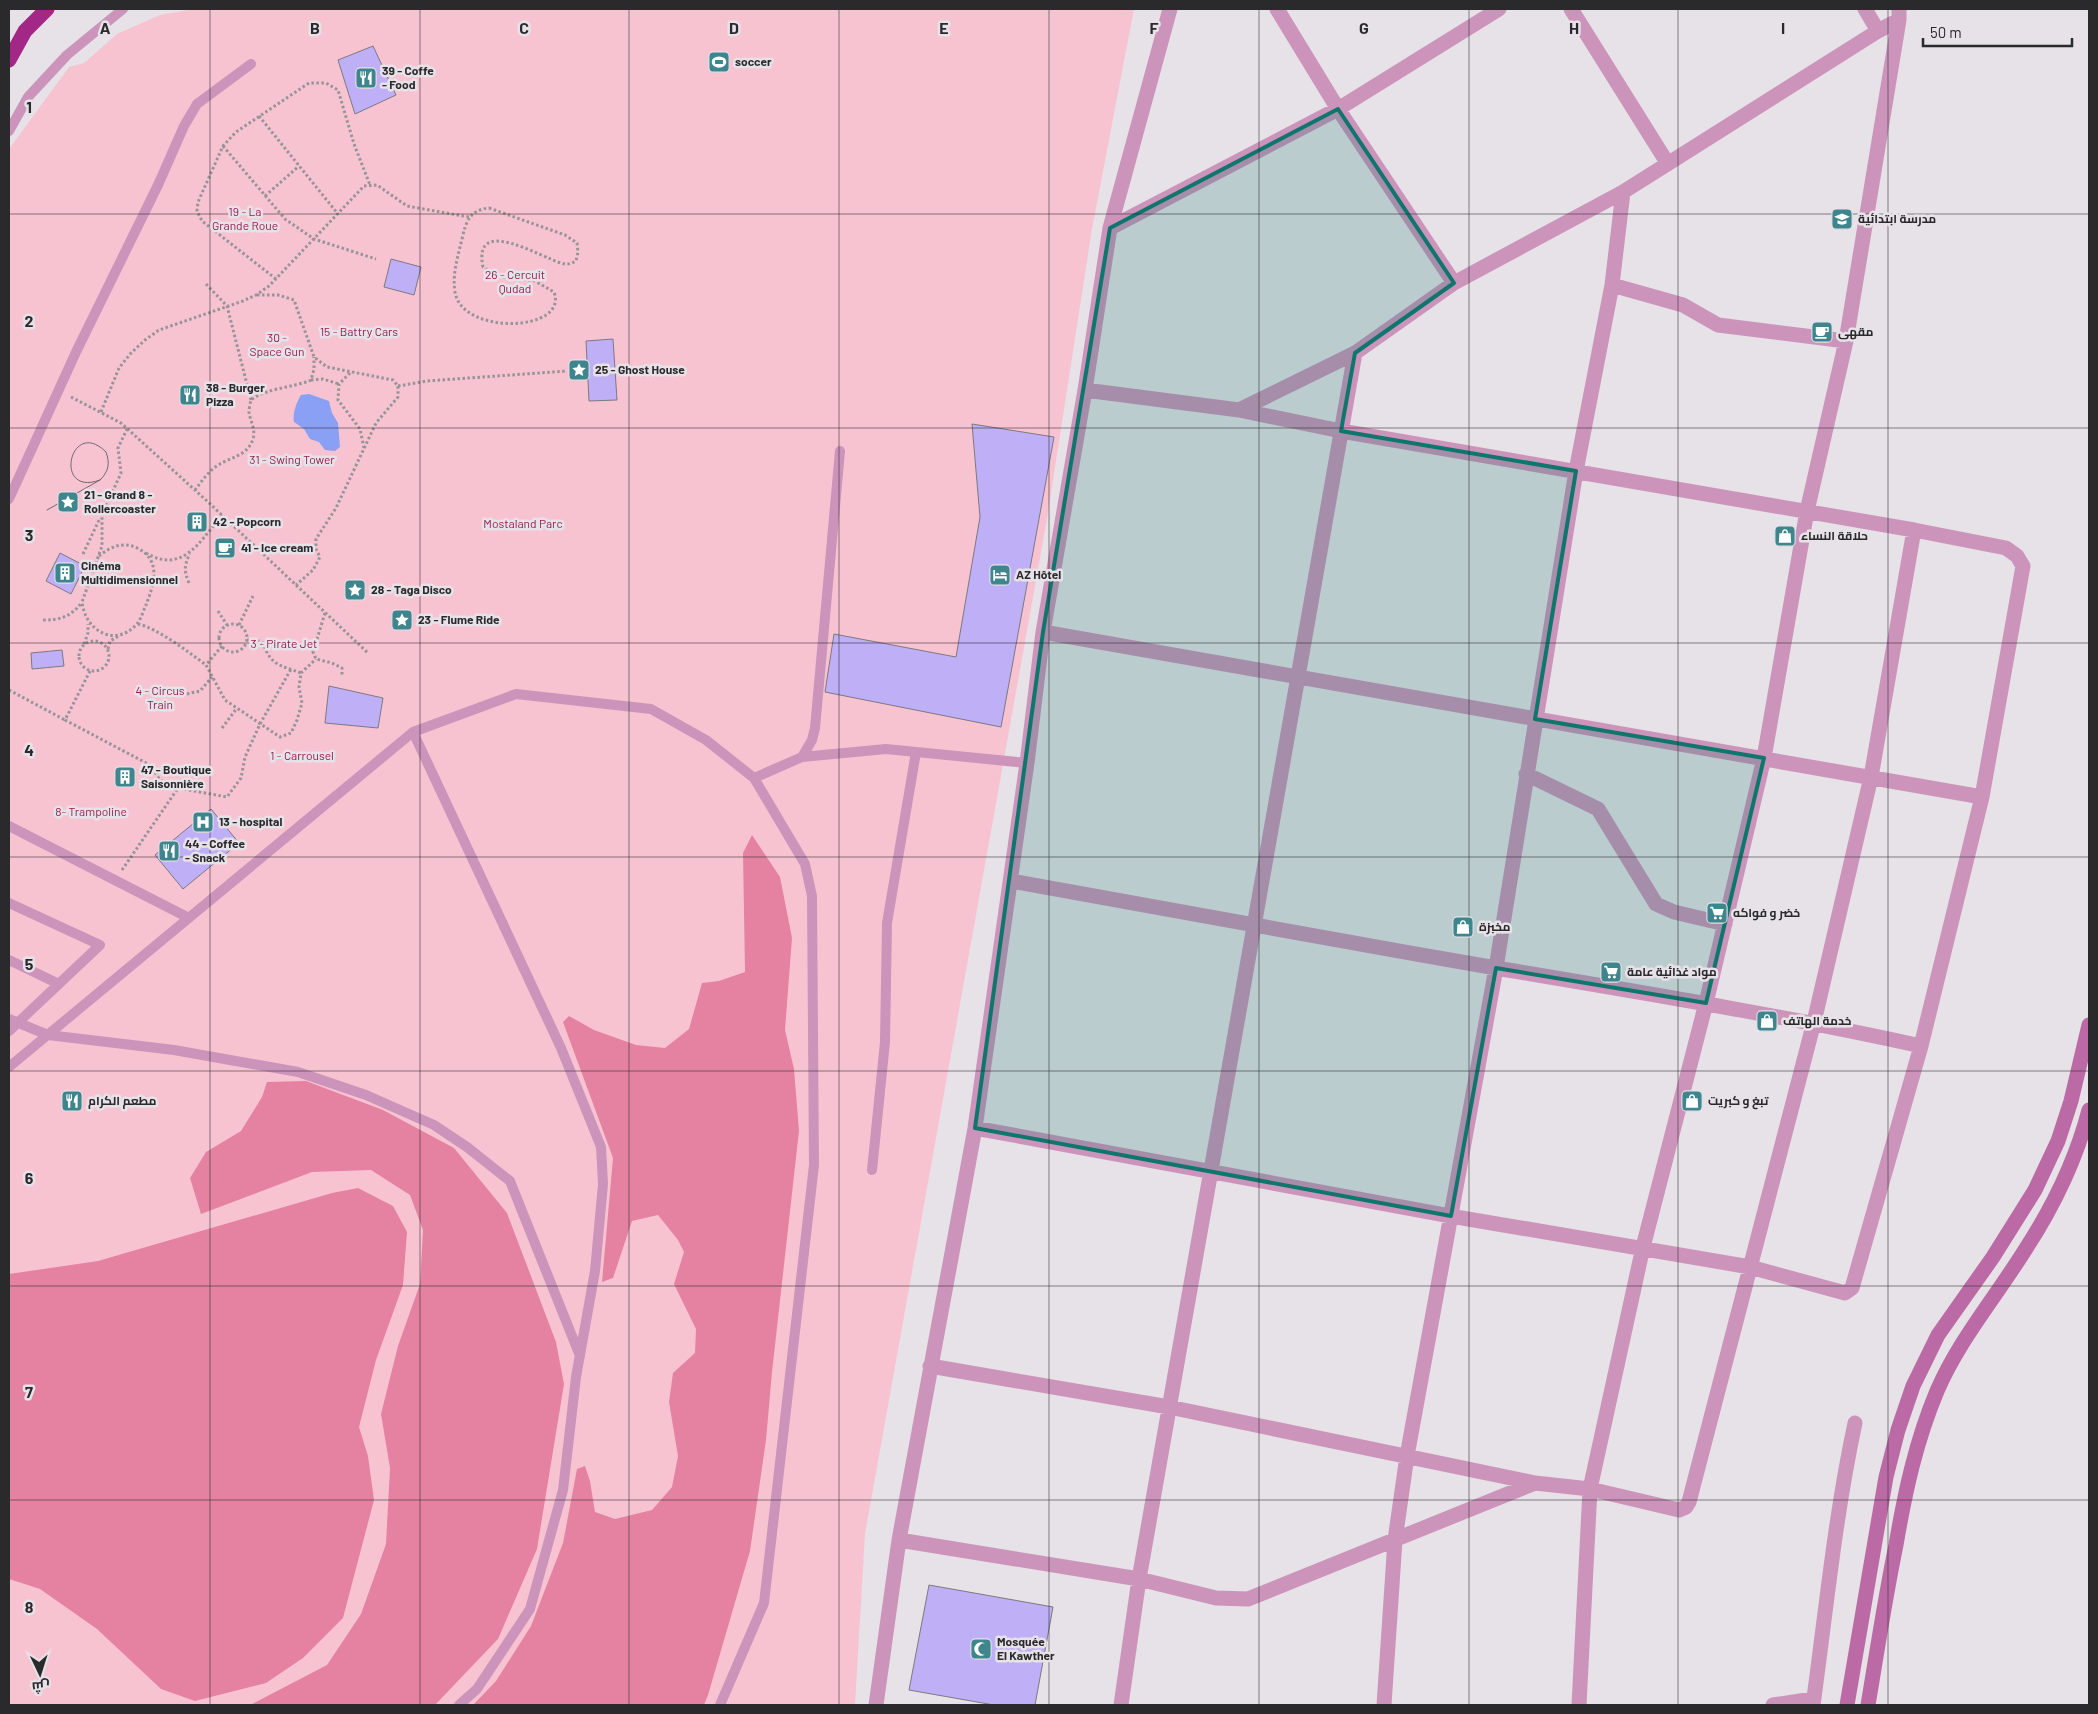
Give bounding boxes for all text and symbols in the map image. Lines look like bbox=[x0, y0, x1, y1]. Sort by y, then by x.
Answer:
scale bar bbox=[1923, 15, 2072, 47]
text: A bbox=[100, 18, 111, 37]
text: B bbox=[310, 18, 320, 37]
text: C bbox=[519, 18, 529, 37]
text: D bbox=[729, 18, 739, 37]
text: E bbox=[939, 18, 949, 37]
text: F bbox=[1150, 18, 1159, 37]
text: G bbox=[1359, 18, 1369, 37]
text: H bbox=[1569, 18, 1579, 37]
text: I bbox=[1781, 18, 1785, 37]
text: 50 m bbox=[1930, 23, 1962, 41]
sports icon: soccer bbox=[707, 50, 731, 74]
place label: soccer bbox=[735, 54, 772, 68]
place label: 39 - Coffe - Food bbox=[382, 63, 434, 91]
restaurant icon: 39 - Coffe - Food bbox=[354, 66, 378, 90]
text: 1 bbox=[26, 97, 32, 116]
park label: 19 - La Grande Roue bbox=[212, 204, 278, 232]
school or university icon: مدرسة ابتدائية bbox=[1830, 207, 1854, 231]
place label: مدرسة ابتدائية bbox=[1858, 211, 1936, 227]
park label: 26 - Cercuit Qudad bbox=[485, 267, 545, 295]
text: 2 bbox=[25, 311, 34, 330]
cafe icon: مقهى bbox=[1810, 320, 1834, 344]
park label: 15 - Battry Cars bbox=[320, 324, 398, 338]
place label: مقهى bbox=[1838, 324, 1873, 340]
park label: 30 - Space Gun bbox=[249, 330, 305, 358]
place icon: 25 - Ghost House bbox=[567, 358, 591, 382]
place label: 25 - Ghost House bbox=[595, 362, 685, 376]
place label: 38 - Burger Pizza bbox=[206, 380, 265, 408]
restaurant icon: 38 - Burger Pizza bbox=[178, 383, 202, 407]
park label: 31 - Swing Tower bbox=[249, 452, 335, 466]
place label: 21 - Grand 8 - Rollercoaster bbox=[84, 487, 156, 515]
place icon: 21 - Grand 8 - Rollercoaster bbox=[56, 490, 80, 514]
building icon: 42 - Popcorn bbox=[185, 510, 209, 534]
place label: 42 - Popcorn bbox=[213, 514, 281, 528]
park label: Mostaland Parc bbox=[483, 516, 563, 530]
shop icon: حلاقة النساء bbox=[1773, 524, 1797, 548]
text: 3 bbox=[25, 525, 33, 544]
place label: حلاقة النساء bbox=[1801, 528, 1868, 542]
cafe icon: 41 - Ice cream bbox=[213, 536, 237, 560]
place label: 41 - Ice cream bbox=[241, 540, 313, 554]
place label: Cinéma Multidimensionnel bbox=[81, 558, 178, 586]
building icon: Cinéma Multidimensionnel bbox=[53, 561, 77, 585]
hotel icon: AZ Hôtel bbox=[988, 563, 1012, 587]
place label: AZ Hôtel bbox=[1016, 567, 1061, 581]
place icon: 28 - Taga Disco bbox=[343, 578, 367, 602]
place label: 28 - Taga Disco bbox=[371, 582, 452, 596]
place icon: 23 - Flume Ride bbox=[390, 608, 414, 632]
place label: 23 - Flume Ride bbox=[418, 612, 500, 626]
park label: 3 - Pirate Jet bbox=[251, 636, 317, 650]
park label: 4 - Circus Train bbox=[135, 683, 185, 711]
text: 4 bbox=[24, 740, 34, 759]
park label: 1 - Carrousel bbox=[270, 748, 334, 762]
place label: 47 - Boutique Saisonnière bbox=[141, 762, 212, 790]
building icon: 47 - Boutique Saisonnière bbox=[113, 765, 137, 789]
park label: 8- Trampoline bbox=[55, 804, 127, 818]
hospital icon: 13 - hospital bbox=[191, 810, 215, 834]
place label: 13 - hospital bbox=[219, 814, 282, 828]
place label: 44 - Coffee - Snack bbox=[185, 836, 245, 864]
restaurant icon: 44 - Coffee - Snack bbox=[157, 839, 181, 863]
supermarket icon: خضر و فواكه bbox=[1705, 901, 1729, 925]
place label: خضر و فواكه bbox=[1733, 905, 1800, 921]
shop icon: مخبزة bbox=[1451, 915, 1475, 939]
place label: مخبزة bbox=[1479, 919, 1510, 935]
text: 5 bbox=[25, 954, 34, 973]
supermarket icon: مواد غذائية عامة bbox=[1599, 960, 1623, 984]
place label: مواد غذائية عامة bbox=[1627, 964, 1717, 980]
shop icon: خدمة الهاتف bbox=[1755, 1009, 1779, 1033]
place label: خدمة الهاتف bbox=[1783, 1013, 1852, 1029]
restaurant icon: مطعم الكرام bbox=[60, 1089, 84, 1113]
shop icon: تبغ و كبريت bbox=[1680, 1089, 1704, 1113]
place label: مطعم الكرام bbox=[88, 1093, 156, 1109]
place label: تبغ و كبريت bbox=[1708, 1093, 1769, 1110]
text: 6 bbox=[25, 1168, 34, 1187]
text: 7 bbox=[25, 1382, 33, 1401]
text: 8 bbox=[25, 1597, 34, 1616]
place label: Mosquée El Kawther bbox=[997, 1634, 1055, 1662]
mosque icon: Mosquée El Kawther bbox=[969, 1637, 993, 1661]
north arrow bbox=[15, 1649, 65, 1699]
text: ش bbox=[31, 1677, 50, 1697]

